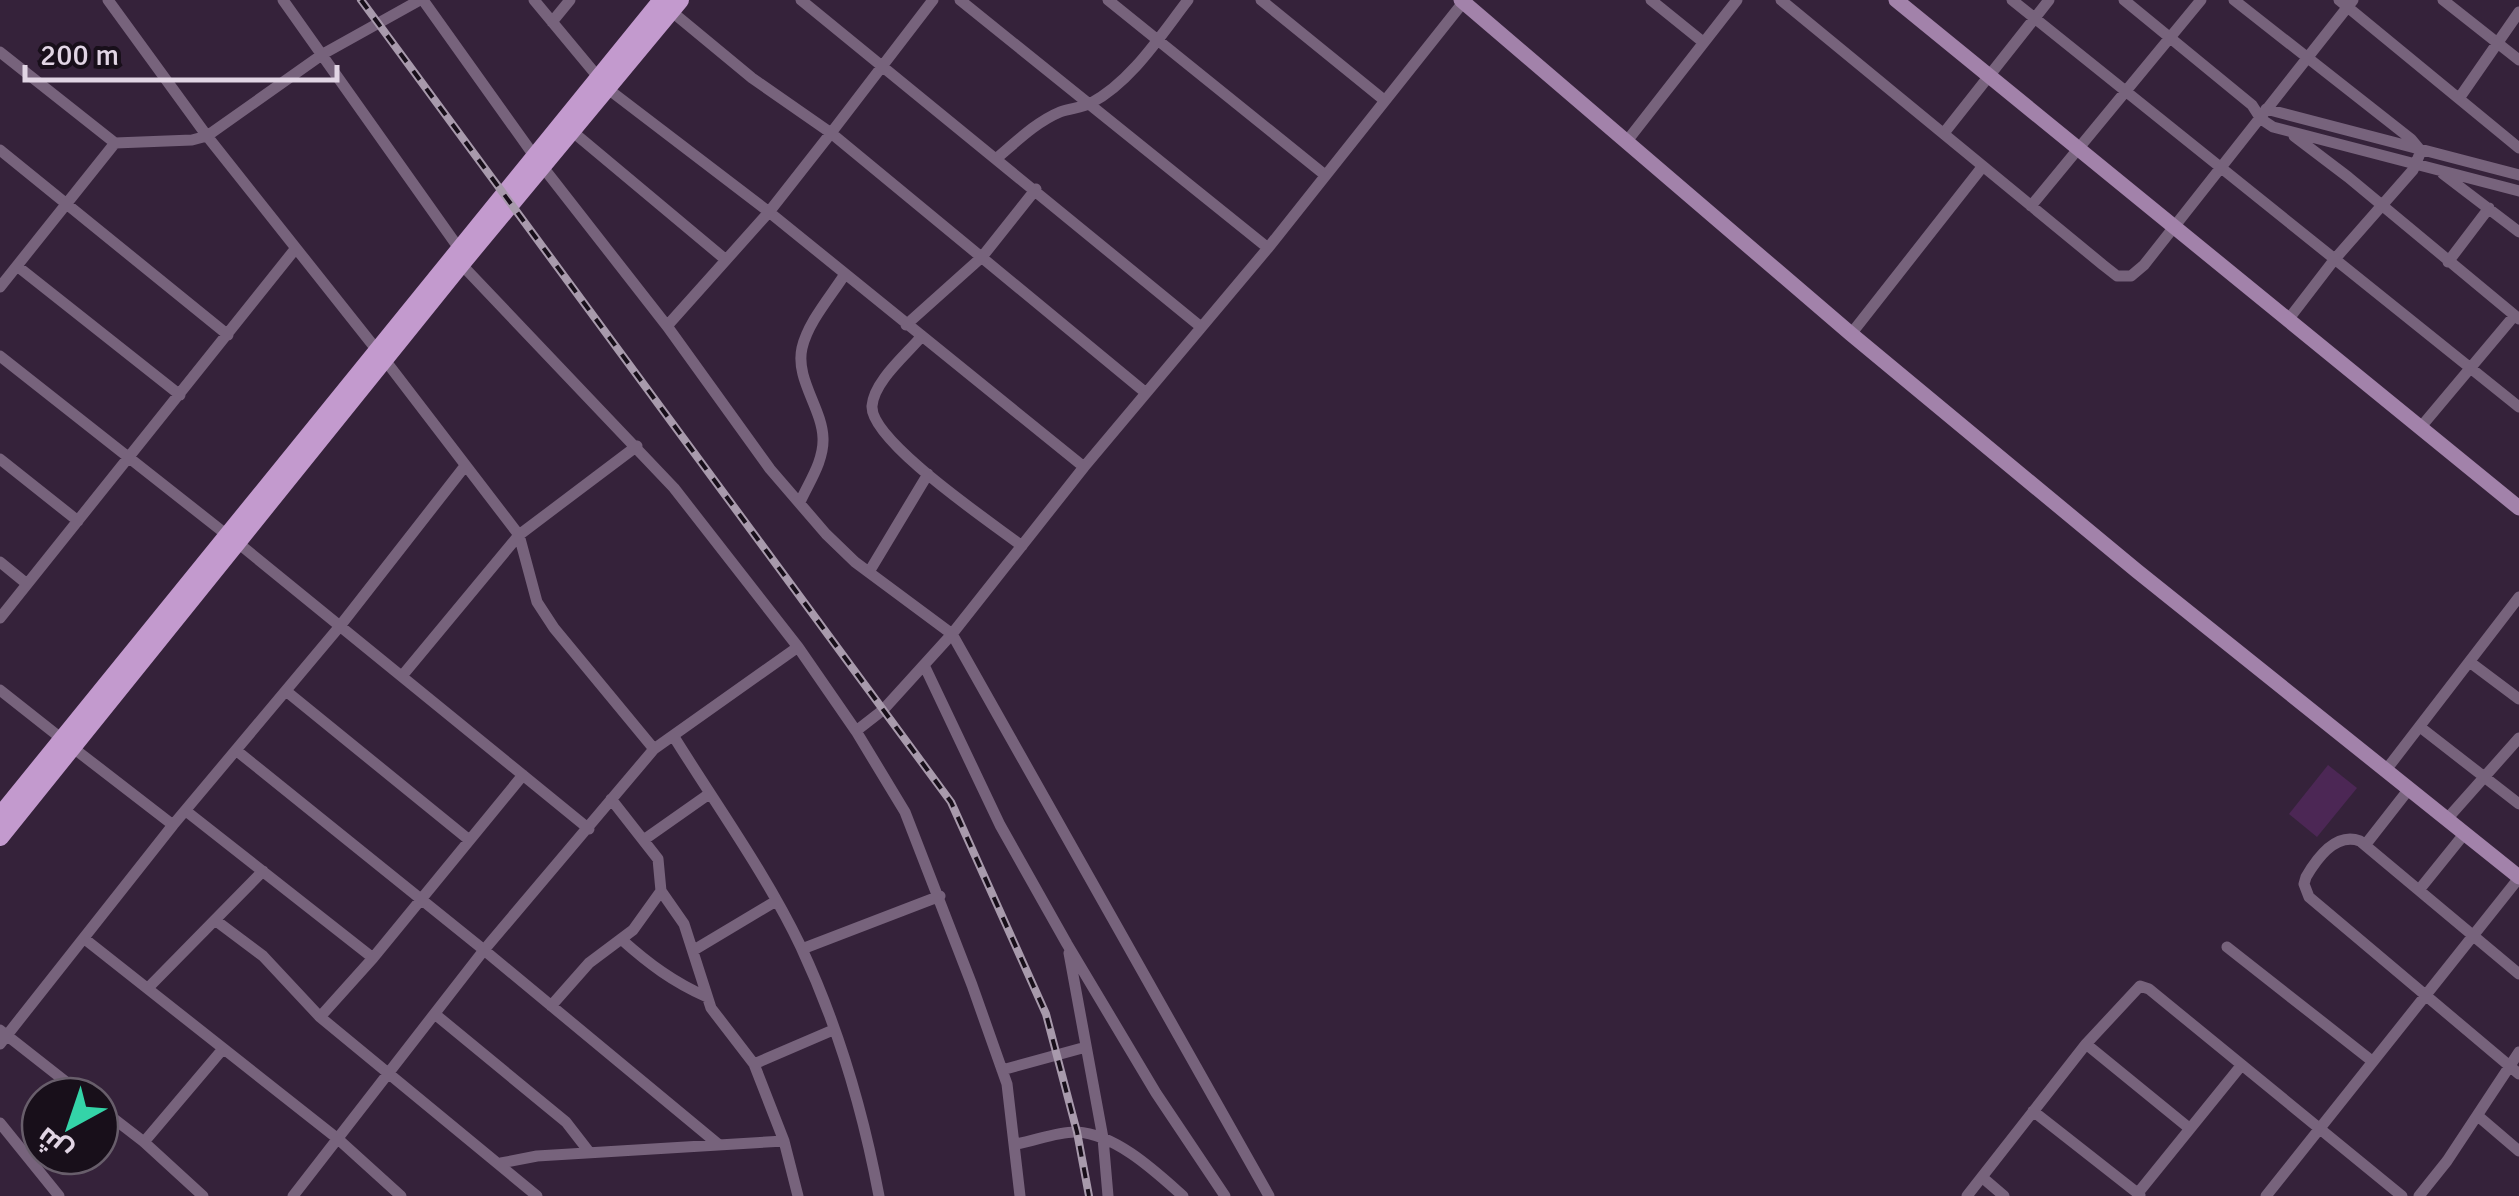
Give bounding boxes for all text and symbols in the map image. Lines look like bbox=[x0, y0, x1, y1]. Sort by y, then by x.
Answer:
scale bar bbox=[25, 20, 338, 82]
text: 200 m bbox=[40, 37, 119, 74]
north arrow bbox=[20, 1076, 120, 1176]
text: ش bbox=[30, 1120, 79, 1169]

